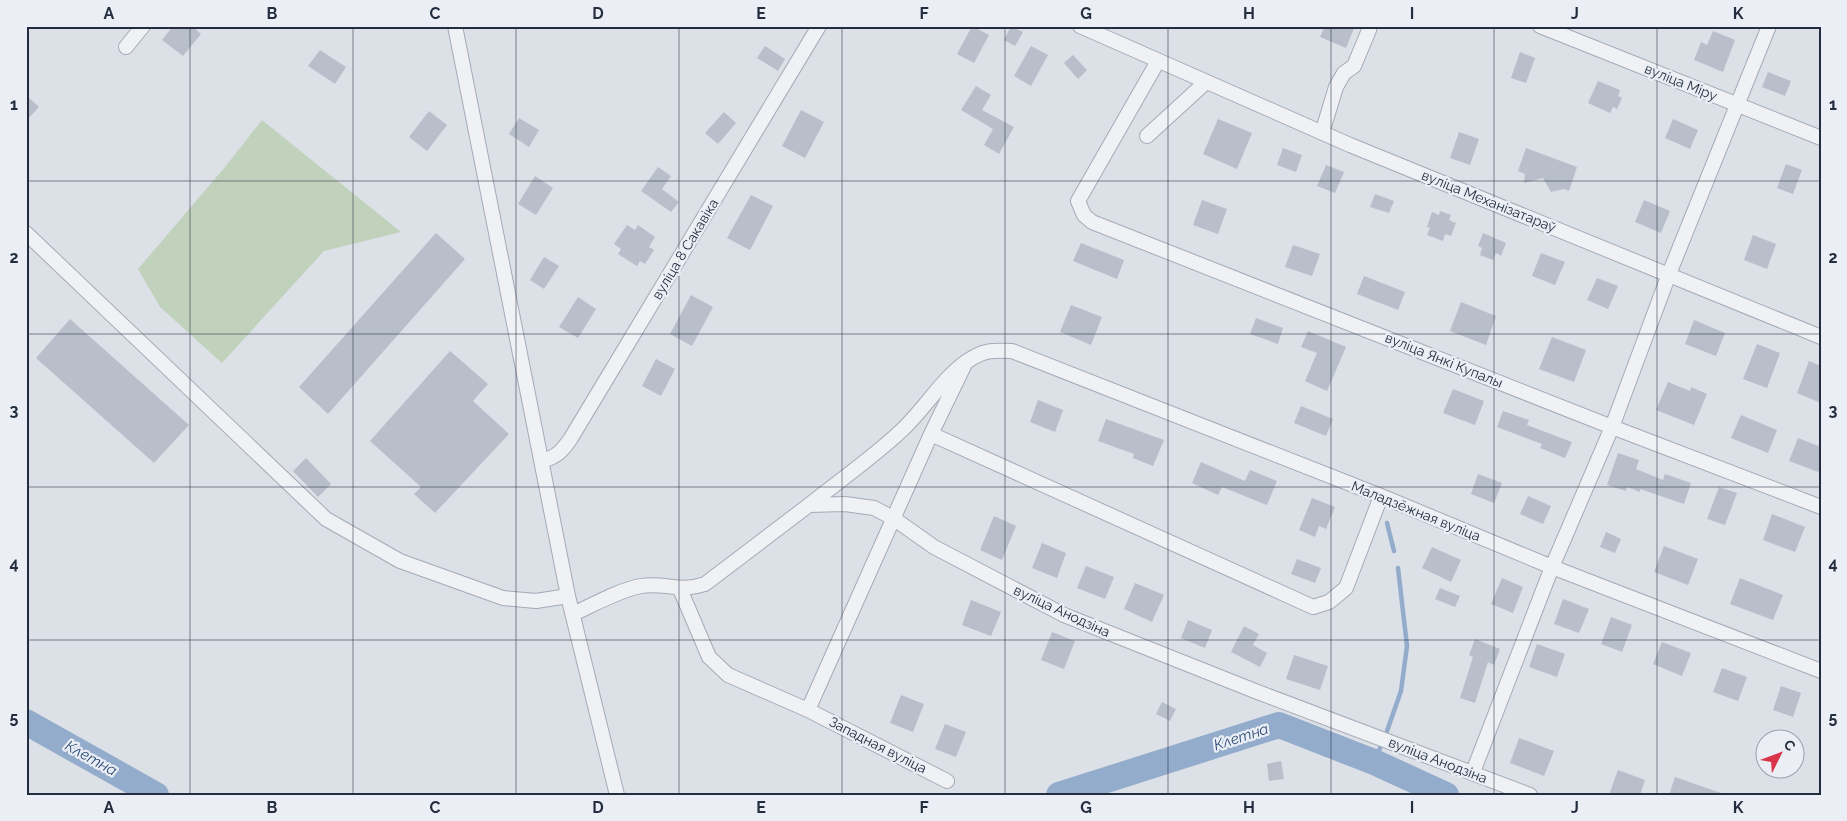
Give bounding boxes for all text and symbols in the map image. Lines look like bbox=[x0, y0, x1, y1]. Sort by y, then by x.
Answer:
text: A bbox=[104, 4, 115, 23]
text: B bbox=[267, 4, 278, 23]
text: C bbox=[430, 4, 441, 23]
text: D bbox=[592, 4, 604, 23]
text: E bbox=[756, 4, 766, 23]
text: F bbox=[919, 4, 929, 23]
text: G bbox=[1080, 4, 1092, 23]
text: H bbox=[1243, 4, 1255, 23]
text: I bbox=[1410, 4, 1414, 23]
text: J bbox=[1571, 4, 1579, 23]
text: K bbox=[1733, 4, 1744, 23]
street label: вуліца Міру bbox=[1642, 60, 1720, 104]
text: 1 bbox=[10, 95, 18, 114]
text: 1 bbox=[1829, 95, 1837, 114]
street label: вуліца Механізатараў bbox=[1419, 167, 1559, 235]
street label: вуліца 8 Сакавіка bbox=[649, 196, 721, 302]
text: 2 bbox=[9, 248, 19, 267]
text: 2 bbox=[1828, 248, 1838, 267]
street label: вуліца Янкі Купалы bbox=[1383, 329, 1505, 391]
text: 3 bbox=[10, 401, 19, 420]
text: 3 bbox=[1829, 401, 1838, 420]
street label: Маладзёжная вуліца bbox=[1349, 478, 1483, 544]
text: 4 bbox=[9, 554, 19, 573]
text: 4 bbox=[1828, 554, 1838, 573]
street label: вуліца Анодзіна bbox=[1011, 582, 1113, 640]
text: 5 bbox=[10, 708, 19, 727]
text: 5 bbox=[1829, 708, 1838, 727]
street label: Западная вуліца bbox=[827, 713, 929, 777]
water label: Клетна bbox=[1211, 720, 1271, 754]
north arrow bbox=[1754, 728, 1804, 778]
street label: вуліца Анодзіна bbox=[1386, 734, 1490, 786]
water label: Клетна bbox=[62, 736, 120, 780]
text: С bbox=[1781, 736, 1799, 755]
text: A bbox=[104, 798, 115, 817]
text: B bbox=[267, 798, 278, 817]
text: C bbox=[430, 798, 441, 817]
text: D bbox=[592, 798, 604, 817]
text: E bbox=[756, 798, 766, 817]
text: F bbox=[919, 798, 929, 817]
text: G bbox=[1080, 798, 1092, 817]
text: H bbox=[1243, 798, 1255, 817]
text: I bbox=[1410, 798, 1414, 817]
text: J bbox=[1571, 798, 1579, 817]
text: K bbox=[1733, 798, 1744, 817]

